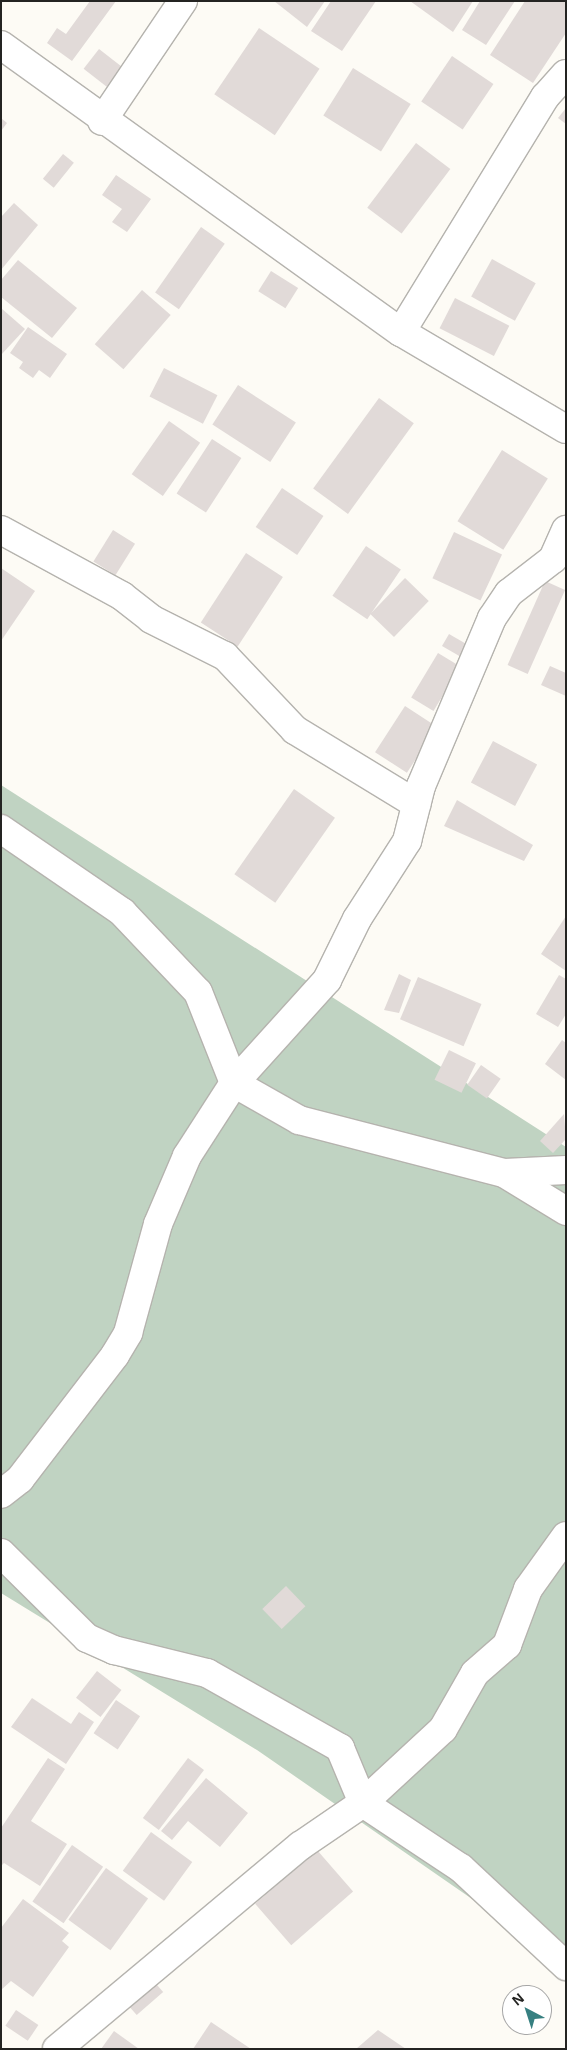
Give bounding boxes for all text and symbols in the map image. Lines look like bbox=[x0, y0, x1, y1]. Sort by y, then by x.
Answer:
north arrow bbox=[502, 1985, 552, 2035]
text: N bbox=[509, 1990, 527, 2009]

